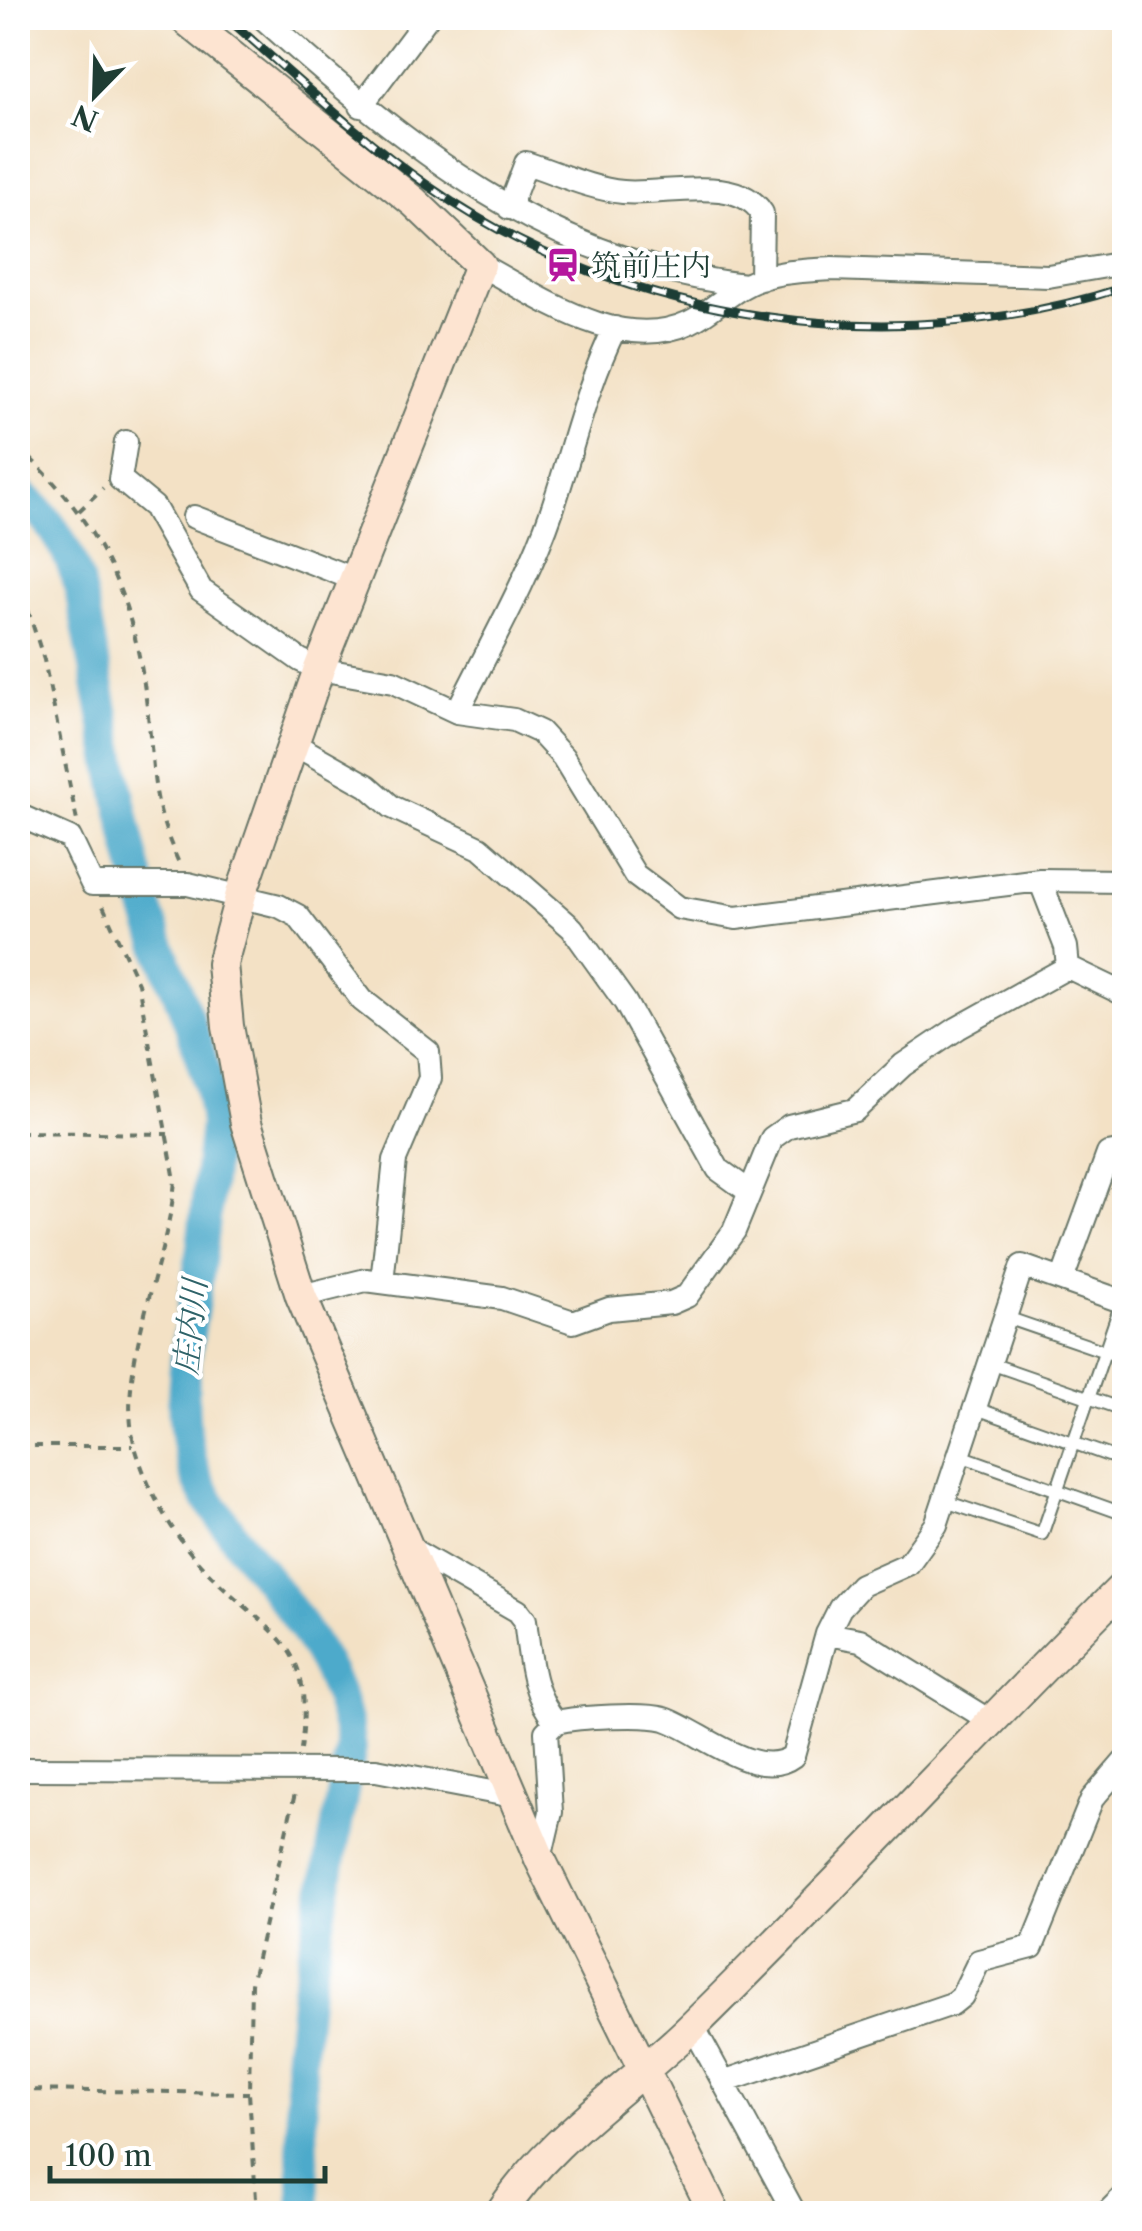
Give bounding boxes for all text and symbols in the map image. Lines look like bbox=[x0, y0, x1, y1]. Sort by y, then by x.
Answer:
north arrow bbox=[45, 45, 145, 145]
text: N bbox=[67, 98, 103, 138]
station icon: 筑前庄内 bbox=[544, 246, 582, 284]
place label: 筑前庄内 bbox=[591, 247, 711, 284]
water label: 庄内川 bbox=[166, 1274, 215, 1377]
scale bar bbox=[50, 2121, 325, 2183]
text: 100 m bbox=[65, 2137, 152, 2174]

